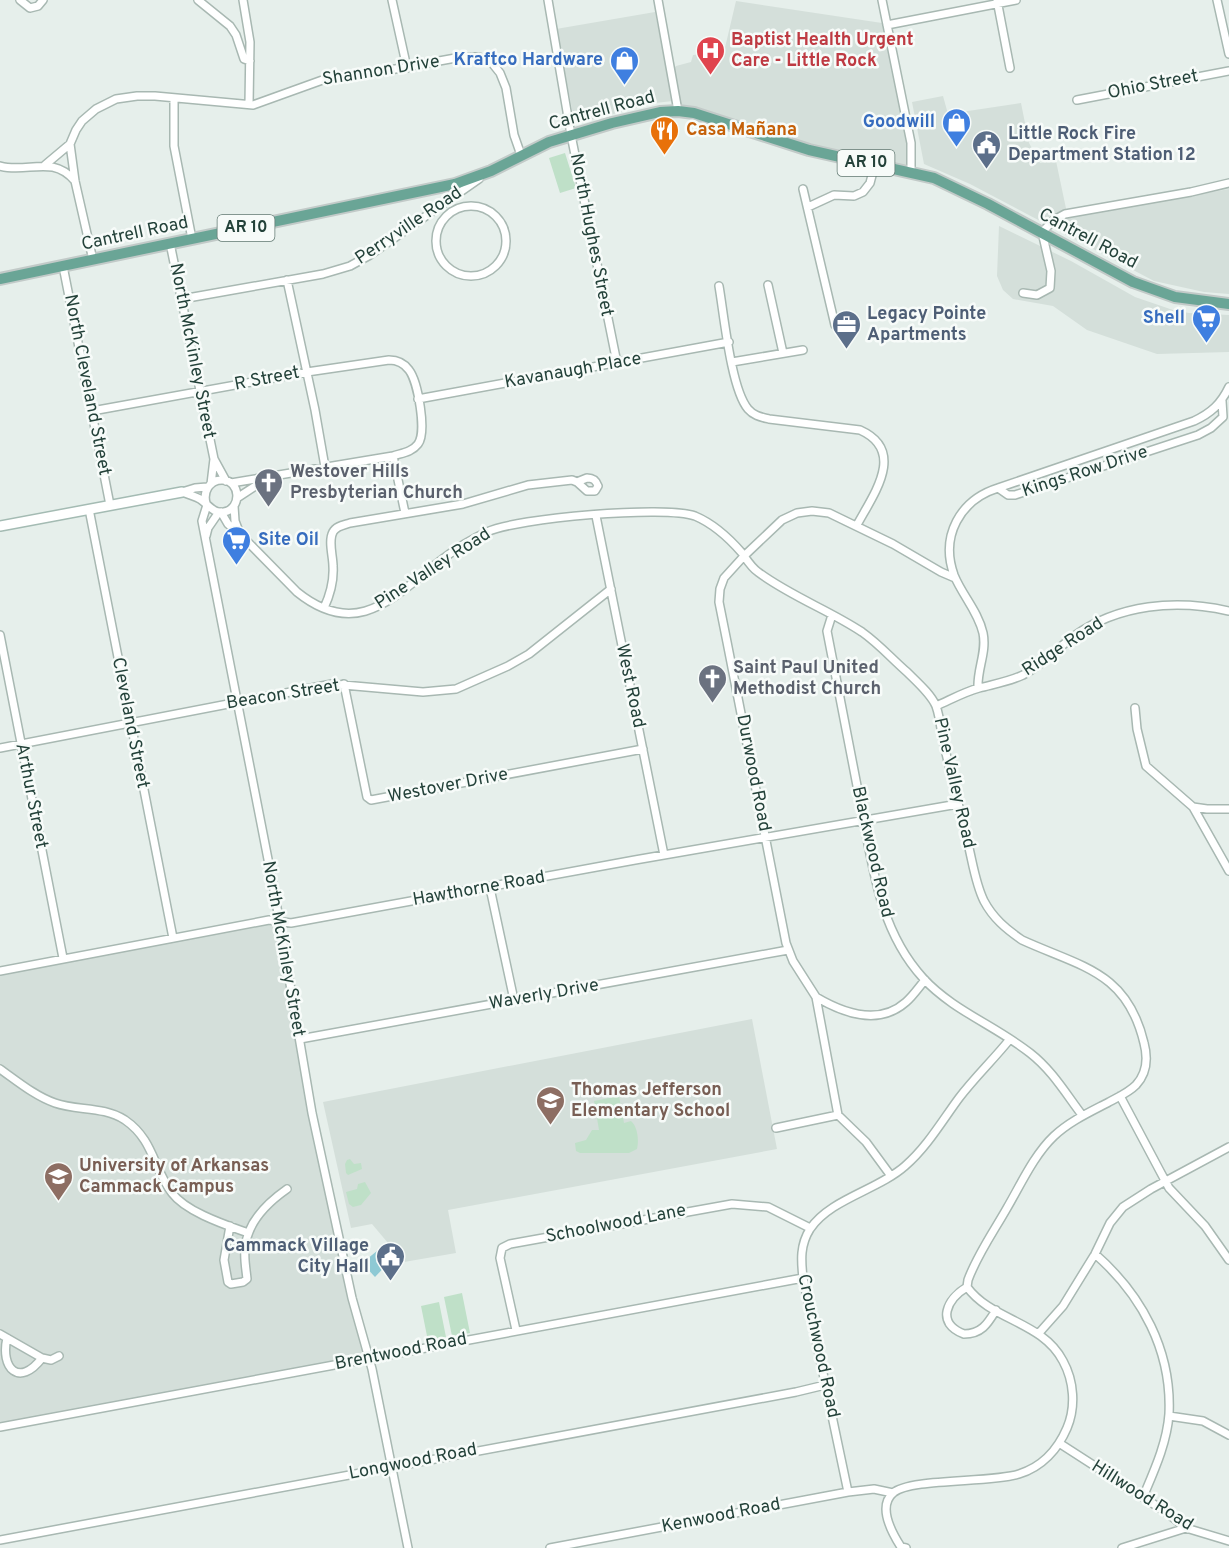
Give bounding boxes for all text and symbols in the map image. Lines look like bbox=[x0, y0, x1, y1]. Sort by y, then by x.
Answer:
place label: Baptist Health Urgent Care - Little Rock bbox=[731, 29, 914, 73]
hospital icon: Baptist Health Urgent Care - Little Rock bbox=[694, 34, 726, 76]
shop icon: Kraftco Hardware bbox=[608, 44, 640, 86]
place label: Kraftco Hardware bbox=[454, 49, 603, 72]
street label: Shannon Drive bbox=[321, 50, 441, 92]
street label: Ohio Street bbox=[1106, 65, 1200, 105]
street label: Cantrell Road bbox=[546, 86, 658, 136]
shop icon: Goodwill bbox=[940, 106, 972, 148]
place label: Goodwill bbox=[863, 111, 935, 134]
restaurant icon: Casa Mañana bbox=[649, 114, 681, 156]
place label: Casa Mañana bbox=[686, 119, 797, 142]
place label: Little Rock Fire Department Station 12 bbox=[1008, 123, 1196, 167]
public building icon: Little Rock Fire Department Station 12 bbox=[971, 128, 1003, 170]
road number: AR 10 bbox=[838, 150, 894, 176]
street label: North Hughes Street bbox=[564, 151, 618, 319]
street label: Perryville Road bbox=[351, 182, 467, 270]
street label: Cantrell Road bbox=[1035, 203, 1141, 275]
street label: Cantrell Road bbox=[79, 211, 191, 257]
road number: AR 10 bbox=[218, 215, 274, 241]
street label: North McKinley Street bbox=[164, 261, 220, 441]
street label: North Cleveland Street bbox=[58, 292, 116, 478]
supermarket icon: Shell bbox=[1190, 302, 1222, 344]
place label: Legacy Pointe Apartments bbox=[867, 303, 986, 347]
place label: Shell bbox=[1143, 307, 1185, 330]
office icon: Legacy Pointe Apartments bbox=[830, 308, 862, 350]
street label: Kavanaugh Place bbox=[503, 348, 643, 394]
street label: R Street bbox=[233, 361, 301, 397]
street label: Kings Row Drive bbox=[1019, 441, 1151, 503]
place label: Westover Hills Presbyterian Church bbox=[290, 461, 463, 505]
church icon: Westover Hills Presbyterian Church bbox=[253, 466, 285, 508]
street label: Pine Valley Road bbox=[371, 523, 495, 615]
supermarket icon: Site Oil bbox=[221, 524, 253, 566]
place label: Site Oil bbox=[258, 529, 319, 552]
street label: Ridge Road bbox=[1018, 612, 1108, 682]
street label: West Road bbox=[610, 642, 650, 730]
street label: Cleveland Street bbox=[106, 655, 154, 791]
place label: Saint Paul United Methodist Church bbox=[733, 657, 881, 701]
church icon: Saint Paul United Methodist Church bbox=[696, 662, 728, 704]
street label: Beacon Street bbox=[225, 675, 341, 715]
street label: Durwood Road bbox=[730, 712, 776, 834]
street label: Pine Valley Road bbox=[928, 715, 980, 851]
street label: Arthur Street bbox=[9, 741, 53, 851]
street label: Westover Drive bbox=[386, 763, 510, 809]
street label: Blackwood Road bbox=[846, 784, 898, 920]
street label: North McKinley Street bbox=[256, 859, 310, 1039]
street label: Hawthorne Road bbox=[411, 866, 547, 912]
street label: Waverly Drive bbox=[487, 974, 601, 1016]
place label: Thomas Jefferson Elementary School bbox=[571, 1079, 730, 1123]
school or university icon: Thomas Jefferson Elementary School bbox=[534, 1084, 566, 1126]
place label: University of Arkansas Cammack Campus bbox=[79, 1155, 269, 1199]
school or university icon: University of Arkansas Cammack Campus bbox=[42, 1160, 74, 1202]
street label: Schoolwood Lane bbox=[544, 1199, 688, 1249]
place label: Cammack Village City Hall bbox=[224, 1235, 369, 1279]
public building icon: Cammack Village City Hall bbox=[374, 1240, 406, 1282]
street label: Crouchwood Road bbox=[792, 1272, 844, 1420]
street label: Brentwood Road bbox=[333, 1328, 469, 1376]
street label: Longwood Road bbox=[347, 1438, 479, 1486]
street label: Hillwood Road bbox=[1087, 1456, 1197, 1536]
street label: Kenwood Road bbox=[660, 1493, 782, 1539]

